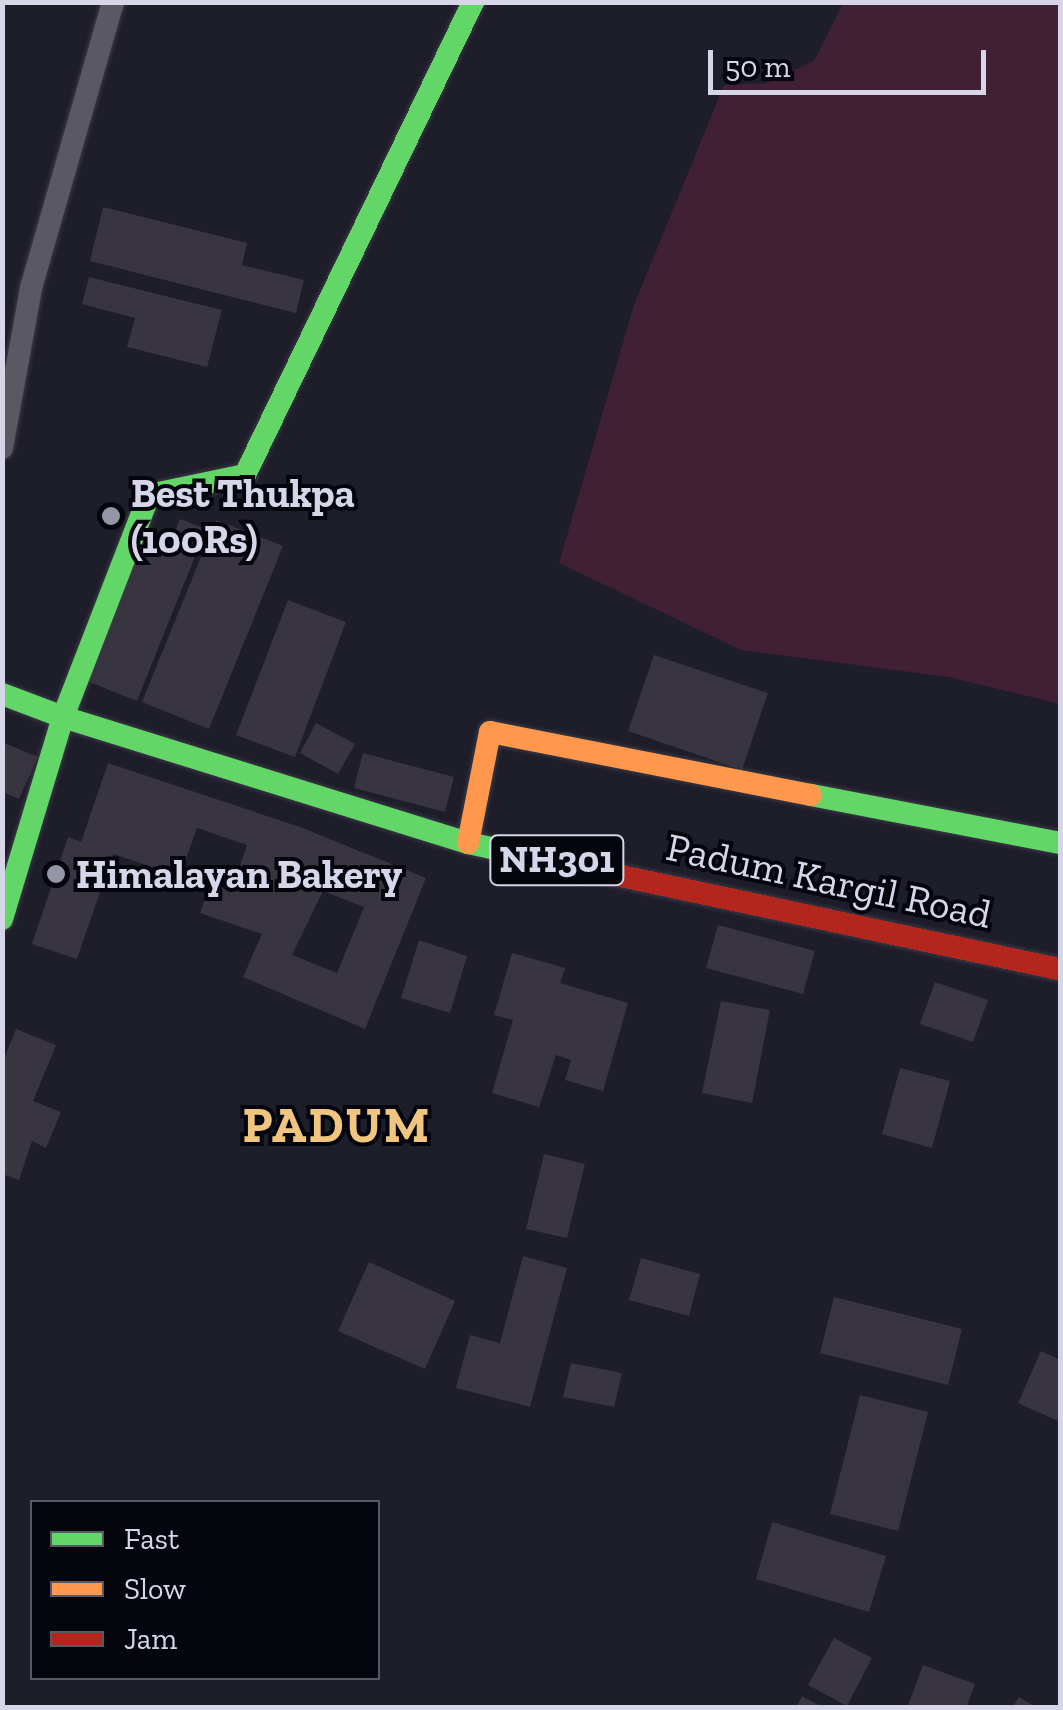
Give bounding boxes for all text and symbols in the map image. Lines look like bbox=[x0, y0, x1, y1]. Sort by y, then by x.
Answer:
scale bar bbox=[713, 30, 990, 92]
text: 50 m bbox=[725, 49, 790, 85]
place label: Best Thukpa (100Rs) bbox=[131, 469, 355, 563]
marker: Best Thukpa (100Rs) bbox=[100, 505, 122, 527]
street label: Padum Kargil Road bbox=[662, 822, 996, 938]
road number: NH301 bbox=[487, 827, 627, 893]
place label: Himalayan Bakery bbox=[76, 850, 402, 898]
marker: Himalayan Bakery bbox=[45, 863, 67, 885]
district label: PADUM bbox=[242, 1096, 432, 1156]
legend bbox=[30, 1500, 380, 1680]
text: Fast bbox=[124, 1521, 179, 1557]
text: Slow bbox=[124, 1571, 186, 1607]
text: Jam bbox=[124, 1621, 177, 1657]

